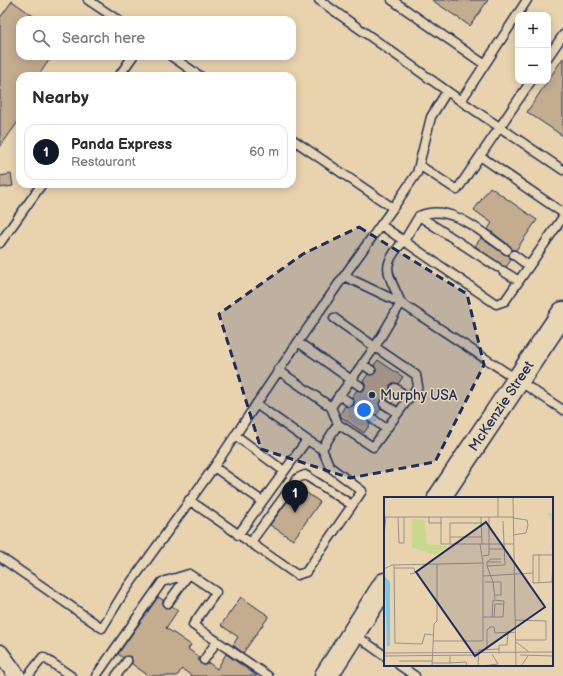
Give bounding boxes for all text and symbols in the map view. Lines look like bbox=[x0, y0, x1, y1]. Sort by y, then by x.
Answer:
map controls bbox=[515, 12, 551, 84]
button: + bbox=[515, 12, 551, 48]
search box bbox=[16, 16, 296, 60]
icon: search bbox=[30, 27, 52, 49]
text: Search here bbox=[62, 29, 145, 48]
button: − bbox=[515, 48, 551, 84]
text: Nearby bbox=[32, 88, 89, 108]
text: Panda Express bbox=[71, 135, 172, 154]
text: 1 bbox=[43, 144, 49, 160]
text: 60 m bbox=[249, 144, 279, 160]
text: Restaurant bbox=[71, 154, 136, 170]
street label: McKenzie Street bbox=[465, 357, 538, 454]
place label: Murphy USA bbox=[380, 387, 458, 404]
marker: Murphy USA bbox=[367, 390, 377, 400]
your location bbox=[354, 400, 374, 420]
pin: 1 bbox=[282, 480, 308, 513]
inset map bbox=[384, 497, 553, 666]

